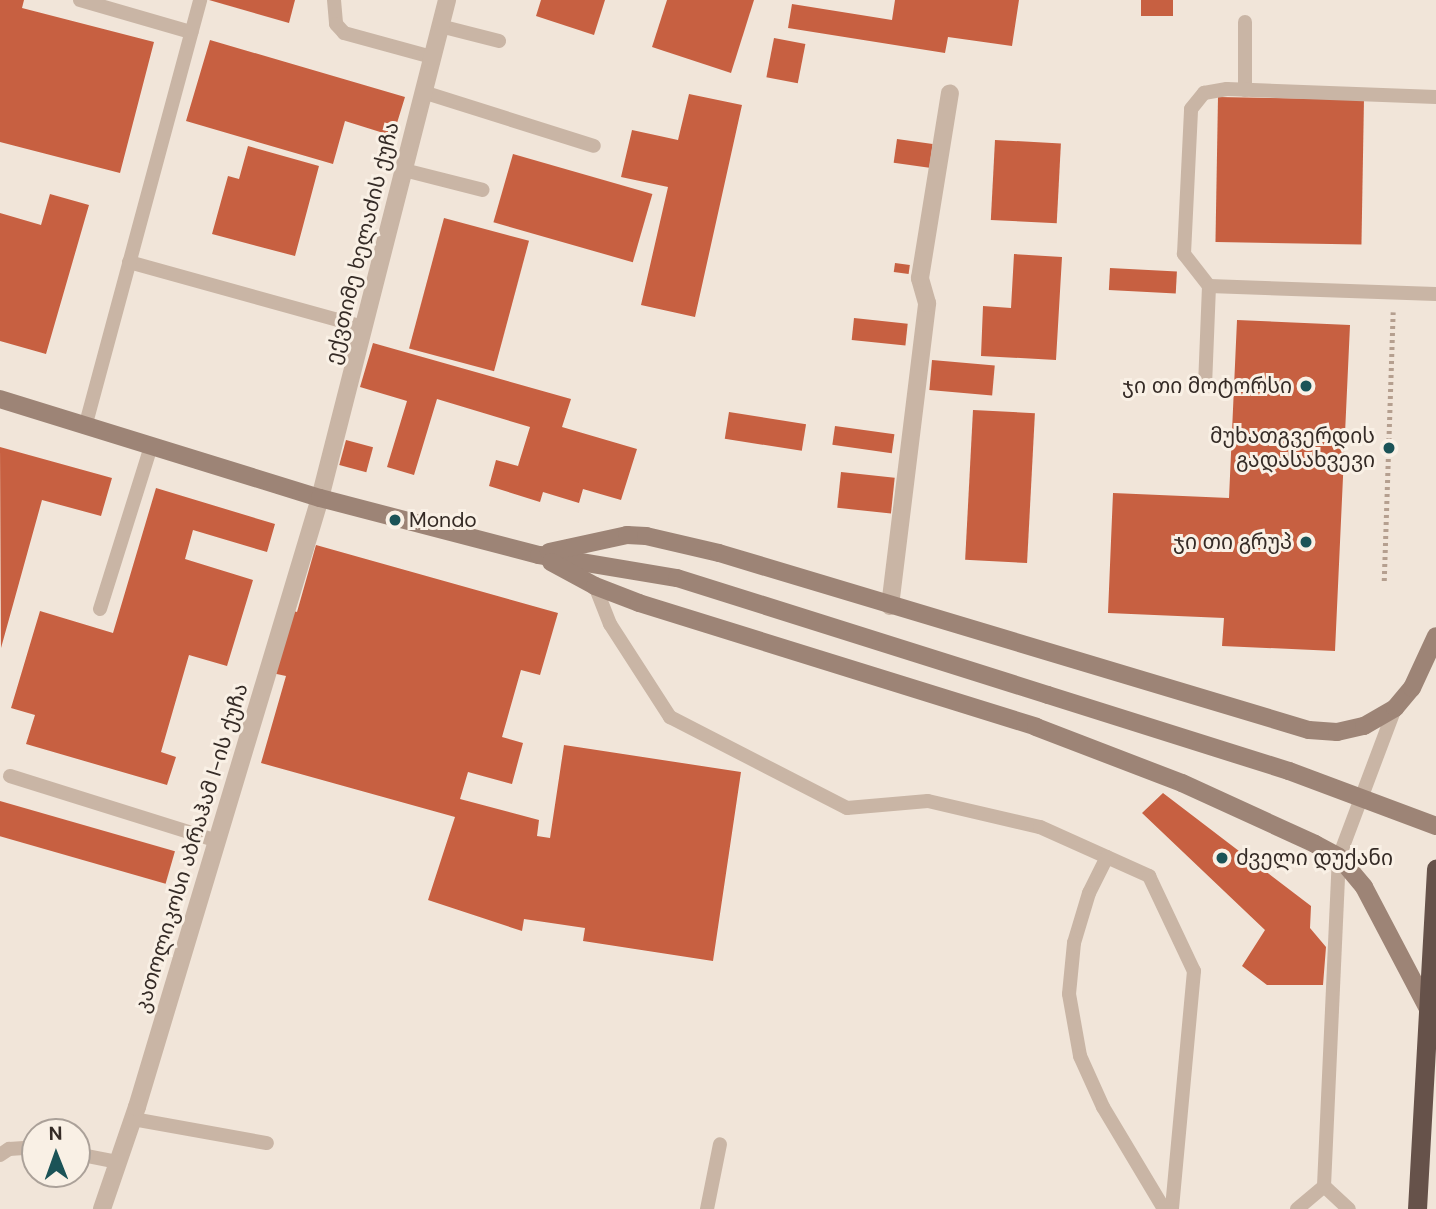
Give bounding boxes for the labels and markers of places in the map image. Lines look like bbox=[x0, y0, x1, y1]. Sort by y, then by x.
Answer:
place label: ჯი თი მოტორსი bbox=[1122, 373, 1292, 399]
marker: ჯი თი მოტორსი bbox=[1298, 378, 1314, 394]
place label: მუხათგვერდის გადასახვევი bbox=[1210, 423, 1375, 473]
marker: მუხათგვერდის გადასახვევი bbox=[1381, 440, 1397, 456]
place label: Mondo bbox=[409, 507, 477, 533]
marker: Mondo bbox=[387, 512, 403, 528]
place label: ჯი თი გრუპ bbox=[1173, 529, 1292, 555]
marker: ჯი თი გრუპ bbox=[1298, 534, 1314, 550]
place label: ძველი დუქანი bbox=[1236, 845, 1393, 871]
marker: ძველი დუქანი bbox=[1214, 850, 1230, 866]

